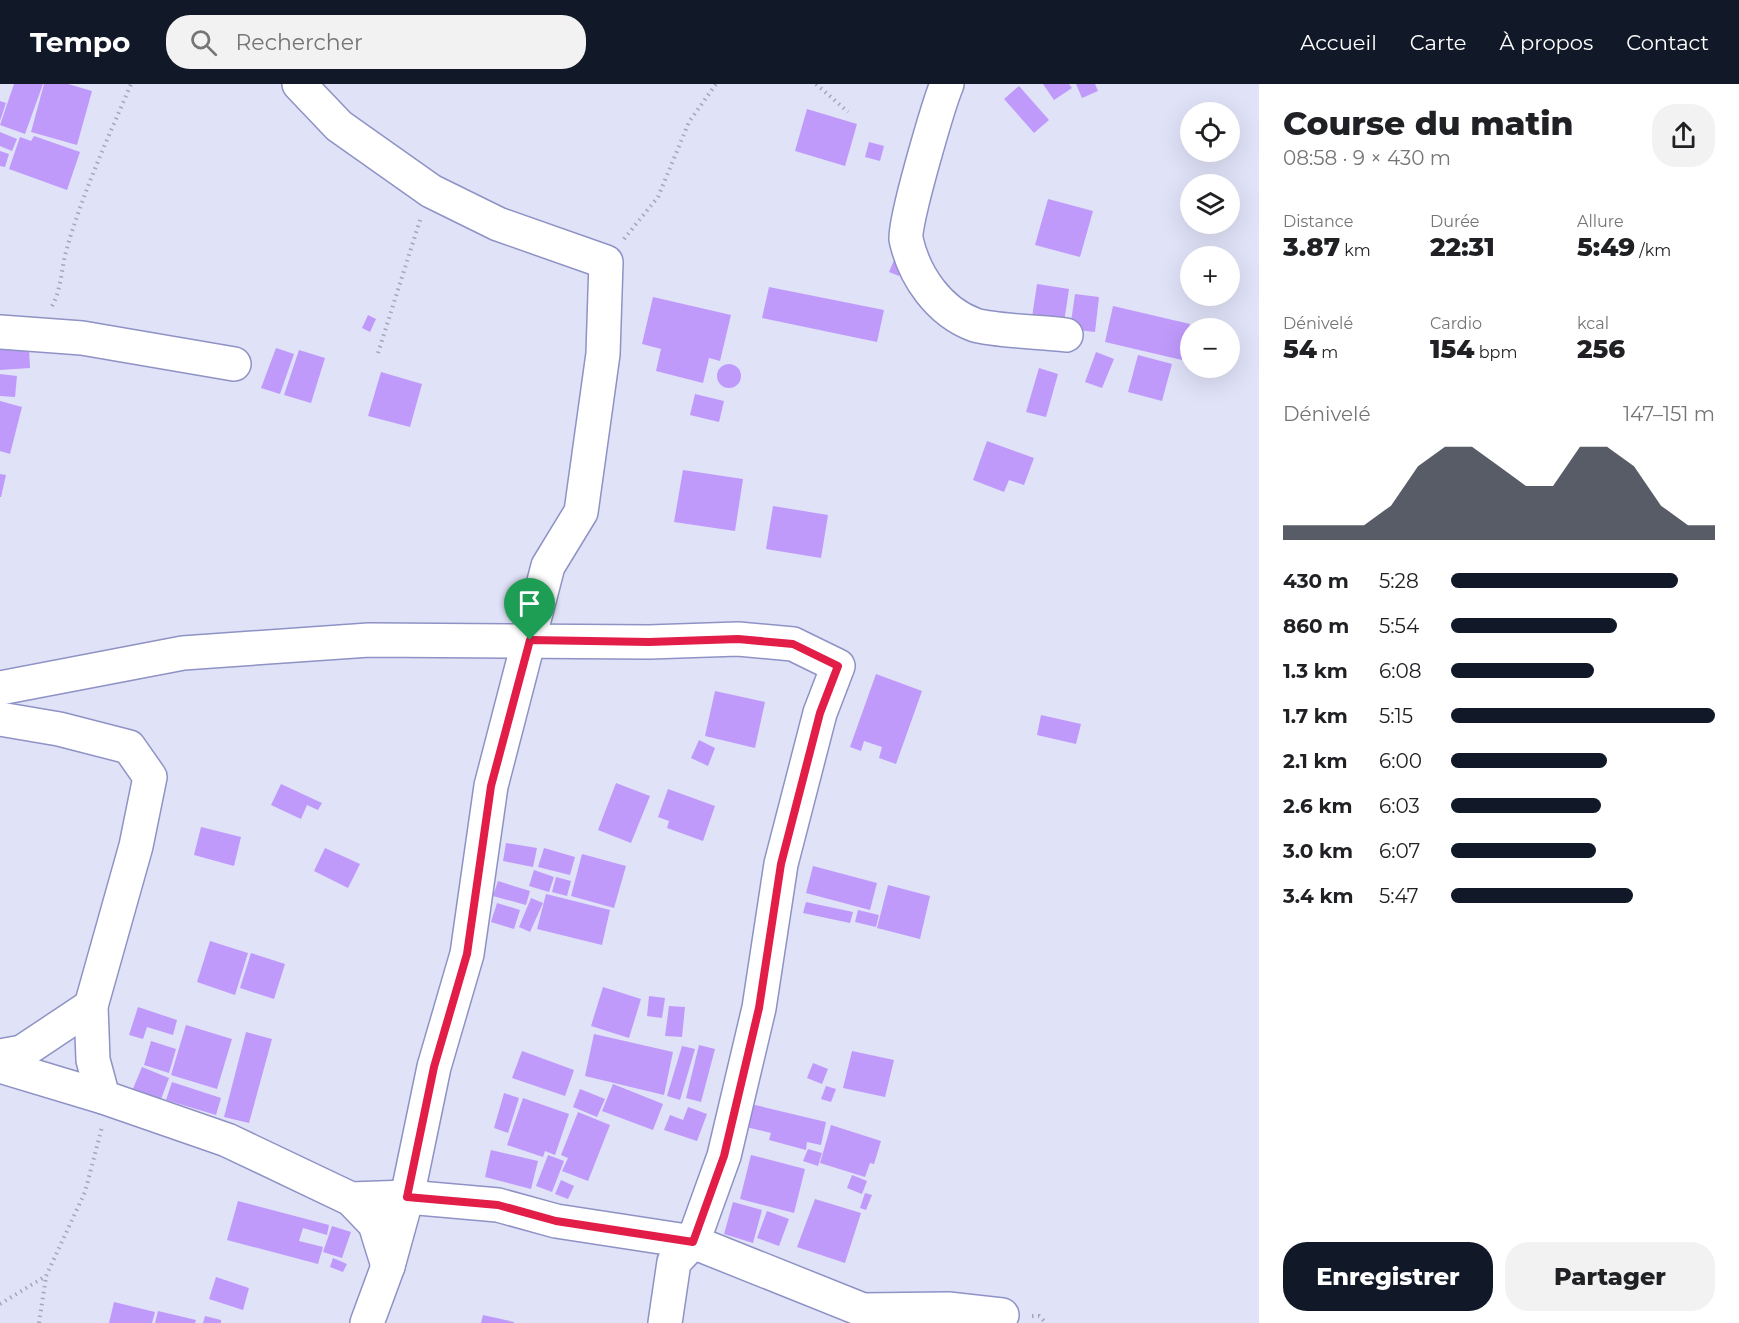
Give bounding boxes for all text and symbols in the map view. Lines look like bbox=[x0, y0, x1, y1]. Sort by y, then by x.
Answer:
search box bbox=[166, 15, 586, 69]
text: Tempo bbox=[30, 25, 130, 59]
icon: search bbox=[187, 26, 220, 59]
text: Rechercher bbox=[235, 29, 363, 56]
text: Accueil bbox=[1300, 30, 1377, 55]
text: Carte bbox=[1410, 30, 1466, 55]
text: À propos bbox=[1499, 30, 1593, 55]
text: Contact bbox=[1626, 30, 1709, 55]
map controls bbox=[1180, 102, 1240, 378]
button: locate bbox=[1180, 102, 1240, 162]
text: Course du matin bbox=[1283, 103, 1574, 143]
button: share bbox=[1652, 104, 1715, 167]
text: 08:58 · 9 × 430 m bbox=[1283, 146, 1451, 170]
button: layers bbox=[1180, 174, 1240, 234]
text: Distance bbox=[1283, 212, 1353, 231]
text: Durée bbox=[1430, 212, 1480, 231]
text: Allure bbox=[1577, 212, 1624, 231]
text: 3.87 bbox=[1283, 231, 1340, 263]
text: 22:31 bbox=[1430, 231, 1495, 263]
text: 5:49 bbox=[1577, 231, 1635, 263]
text: km bbox=[1340, 241, 1371, 260]
text: /km bbox=[1635, 241, 1671, 260]
button: + bbox=[1180, 246, 1240, 306]
text: Dénivelé bbox=[1283, 314, 1353, 333]
text: Cardio bbox=[1430, 314, 1482, 333]
text: kcal bbox=[1577, 314, 1609, 333]
button: − bbox=[1180, 318, 1240, 378]
text: 54 bbox=[1283, 333, 1317, 365]
text: 154 bbox=[1430, 333, 1475, 365]
text: 256 bbox=[1577, 333, 1625, 365]
text: m bbox=[1317, 343, 1338, 362]
text: bpm bbox=[1475, 343, 1517, 362]
text: Dénivelé bbox=[1283, 402, 1371, 426]
text: 147–151 m bbox=[1623, 402, 1715, 426]
text: 430 m bbox=[1283, 569, 1349, 593]
text: 5:28 bbox=[1379, 569, 1419, 593]
pin bbox=[504, 578, 555, 640]
icon: arrive bbox=[513, 587, 546, 620]
text: 860 m bbox=[1283, 614, 1349, 638]
text: 5:54 bbox=[1379, 614, 1419, 638]
text: 1.3 km bbox=[1283, 659, 1348, 683]
text: 6:08 bbox=[1379, 659, 1421, 683]
text: 1.7 km bbox=[1283, 704, 1348, 728]
text: 5:15 bbox=[1379, 704, 1413, 728]
text: 2.1 km bbox=[1283, 749, 1347, 773]
text: 6:00 bbox=[1379, 749, 1422, 773]
text: 2.6 km bbox=[1283, 794, 1352, 818]
text: 6:03 bbox=[1379, 794, 1420, 818]
text: 3.0 km bbox=[1283, 839, 1353, 863]
text: 6:07 bbox=[1379, 839, 1420, 863]
text: 3.4 km bbox=[1283, 884, 1354, 908]
text: 5:47 bbox=[1379, 884, 1419, 908]
button: Enregistrer bbox=[1283, 1242, 1493, 1311]
button: Partager bbox=[1505, 1242, 1715, 1311]

